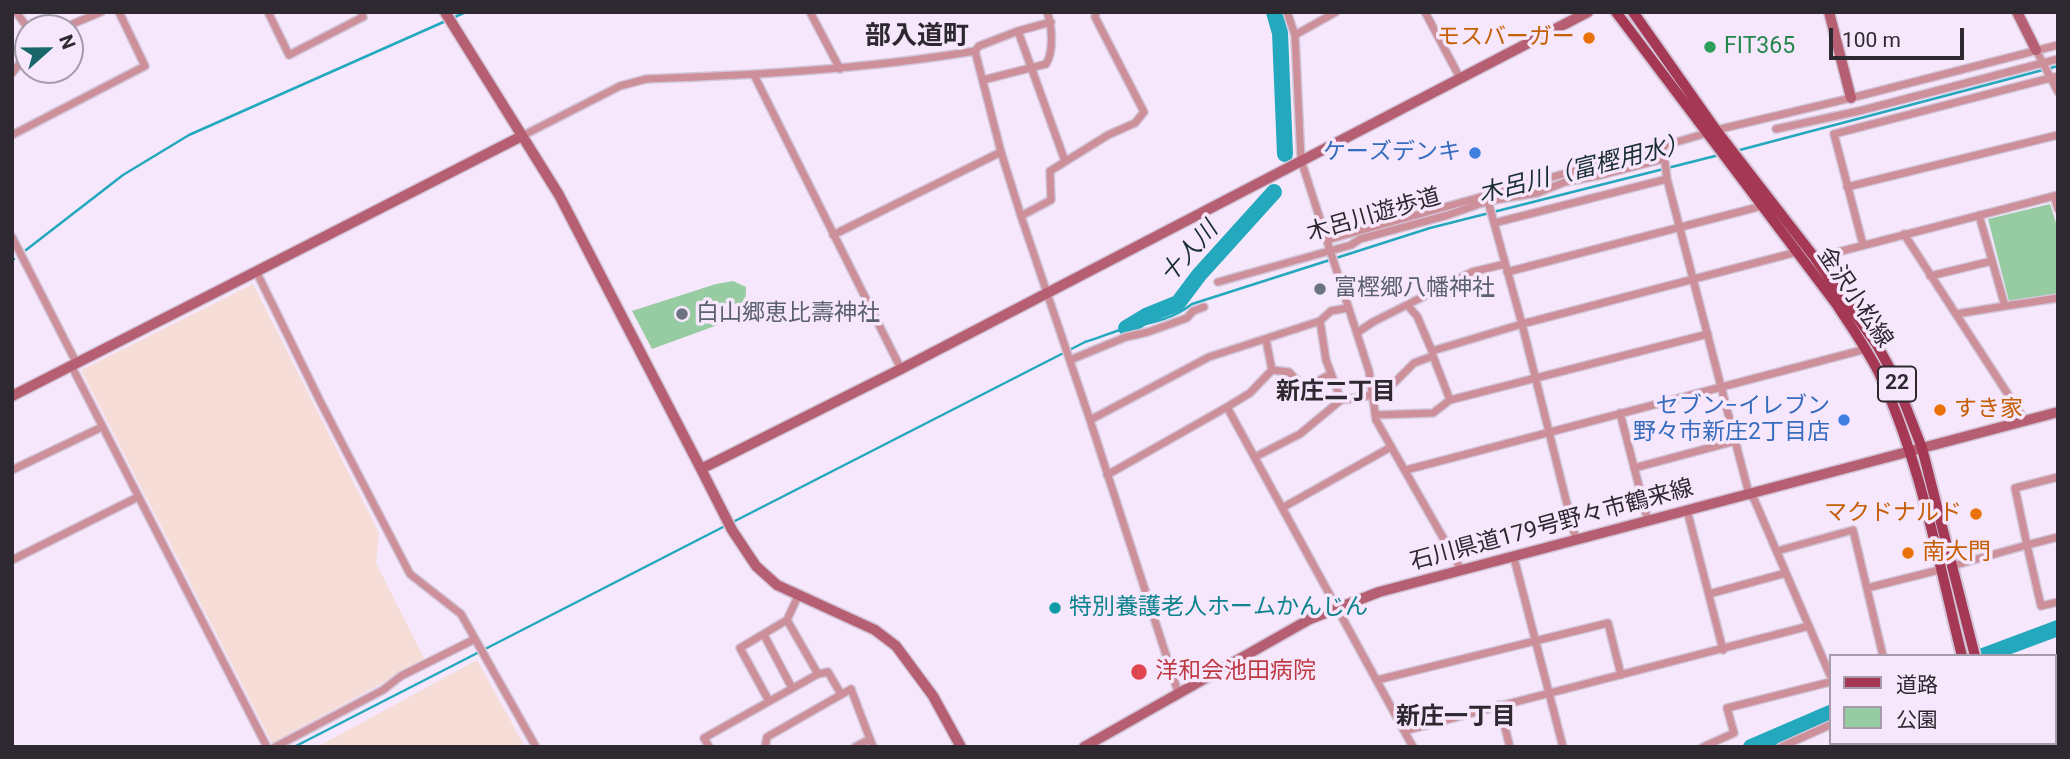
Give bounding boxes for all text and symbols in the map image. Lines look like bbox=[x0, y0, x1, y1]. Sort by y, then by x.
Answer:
north arrow bbox=[14, 14, 84, 84]
scale bar bbox=[1832, 14, 1967, 58]
district label: 部入道町 bbox=[865, 21, 969, 53]
place label: モスバーガー bbox=[1437, 24, 1575, 52]
text: 100 m bbox=[1842, 28, 1901, 52]
marker: モスバーガー bbox=[1581, 30, 1597, 46]
text: N bbox=[54, 32, 80, 52]
place label: FIT365 bbox=[1724, 33, 1795, 61]
marker: FIT365 bbox=[1702, 39, 1718, 55]
water label: 木呂川（富樫用水） bbox=[1476, 130, 1692, 210]
place label: ケーズデンキ bbox=[1323, 139, 1461, 167]
marker: ケーズデンキ bbox=[1467, 145, 1483, 161]
street label: 木呂川遊歩道 bbox=[1304, 184, 1444, 248]
water label: 十人川 bbox=[1155, 217, 1225, 289]
street label: 金沢小松線 bbox=[1810, 243, 1898, 353]
place label: 富樫郷八幡神社 bbox=[1334, 275, 1495, 303]
marker: 富樫郷八幡神社 bbox=[1312, 281, 1328, 297]
place label: 白山郷恵比壽神社 bbox=[696, 300, 880, 328]
marker: 白山郷恵比壽神社 bbox=[674, 306, 690, 322]
road number: 22 bbox=[1878, 366, 1916, 402]
district label: 新庄二丁目 bbox=[1276, 379, 1396, 407]
place label: セブン−イレブン 野々市新庄2丁目店 bbox=[1633, 393, 1830, 447]
place label: すき家 bbox=[1954, 396, 2023, 424]
marker: すき家 bbox=[1932, 402, 1948, 418]
marker: セブン−イレブン 野々市新庄2丁目店 bbox=[1836, 412, 1852, 428]
street label: 石川県道179号野々市鶴来線 bbox=[1408, 475, 1696, 577]
place label: マクドナルド bbox=[1824, 500, 1962, 528]
marker: マクドナルド bbox=[1968, 506, 1984, 522]
place label: 南大門 bbox=[1922, 539, 1991, 567]
marker: 南大門 bbox=[1900, 545, 1916, 561]
place label: 特別養護老人ホームかんじん bbox=[1069, 594, 1368, 622]
marker: 特別養護老人ホームかんじん bbox=[1047, 600, 1063, 616]
legend bbox=[1828, 654, 2056, 745]
place label: 洋和会池田病院 bbox=[1155, 658, 1316, 686]
marker: 洋和会池田病院 bbox=[1129, 662, 1149, 682]
text: 道路 bbox=[1896, 673, 1938, 697]
district label: 新庄一丁目 bbox=[1396, 704, 1516, 732]
text: 公園 bbox=[1896, 708, 1938, 732]

